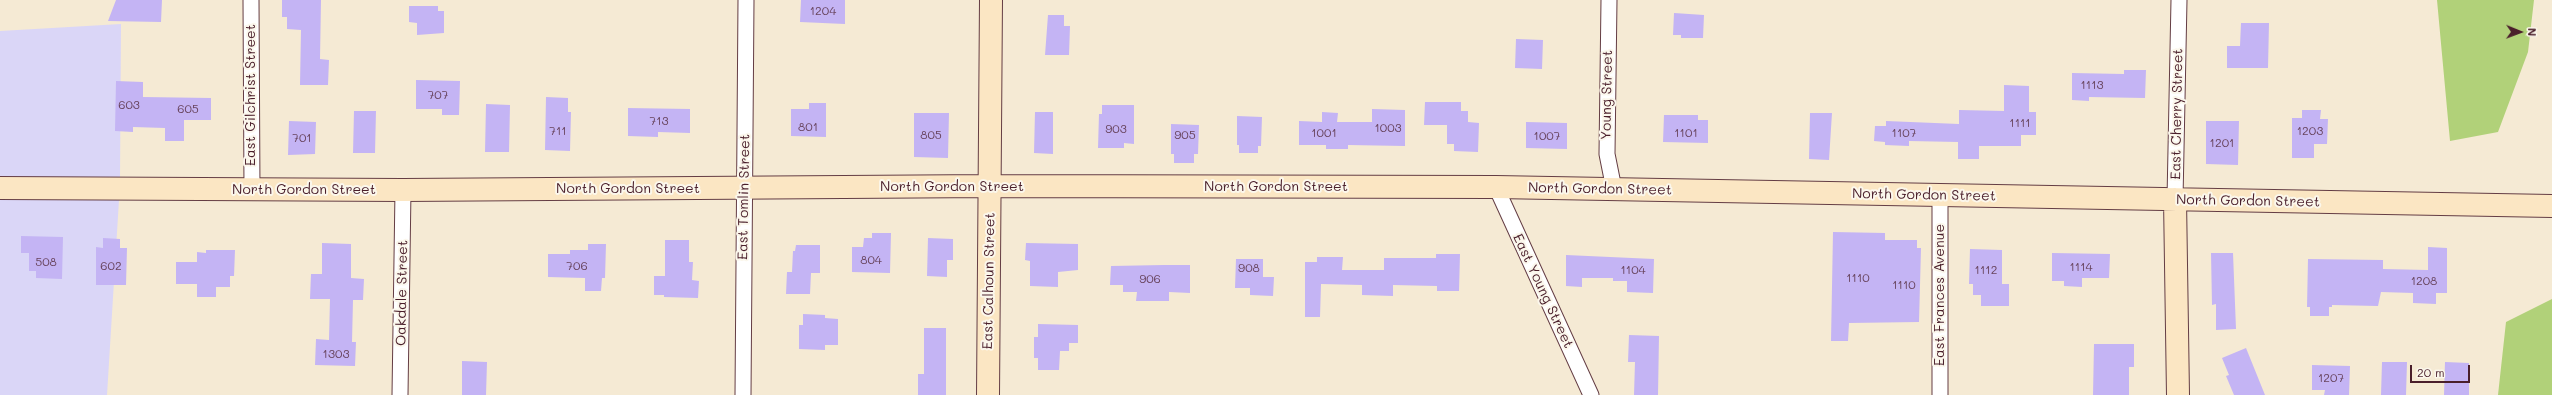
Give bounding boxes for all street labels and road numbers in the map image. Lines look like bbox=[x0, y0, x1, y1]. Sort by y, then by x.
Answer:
street label: East Gilchrist Street bbox=[243, 24, 259, 166]
street label: East Cherry Street bbox=[2167, 48, 2187, 180]
street label: Young Street bbox=[1598, 50, 1616, 140]
street label: East Tomlin Street bbox=[735, 134, 753, 260]
street label: North Gordon Street bbox=[880, 179, 1024, 195]
street label: North Gordon Street bbox=[1204, 179, 1348, 195]
street label: North Gordon Street bbox=[1528, 179, 1672, 199]
street label: North Gordon Street bbox=[556, 181, 700, 197]
street label: North Gordon Street bbox=[232, 182, 376, 198]
street label: North Gordon Street bbox=[1852, 185, 1996, 205]
street label: North Gordon Street bbox=[2176, 191, 2320, 211]
street label: East Calhoun Street bbox=[979, 212, 999, 350]
street label: East Frances Avenue bbox=[1932, 224, 1948, 366]
street label: East Young Street bbox=[1509, 231, 1577, 351]
street label: Oakdale Street bbox=[393, 240, 411, 346]

